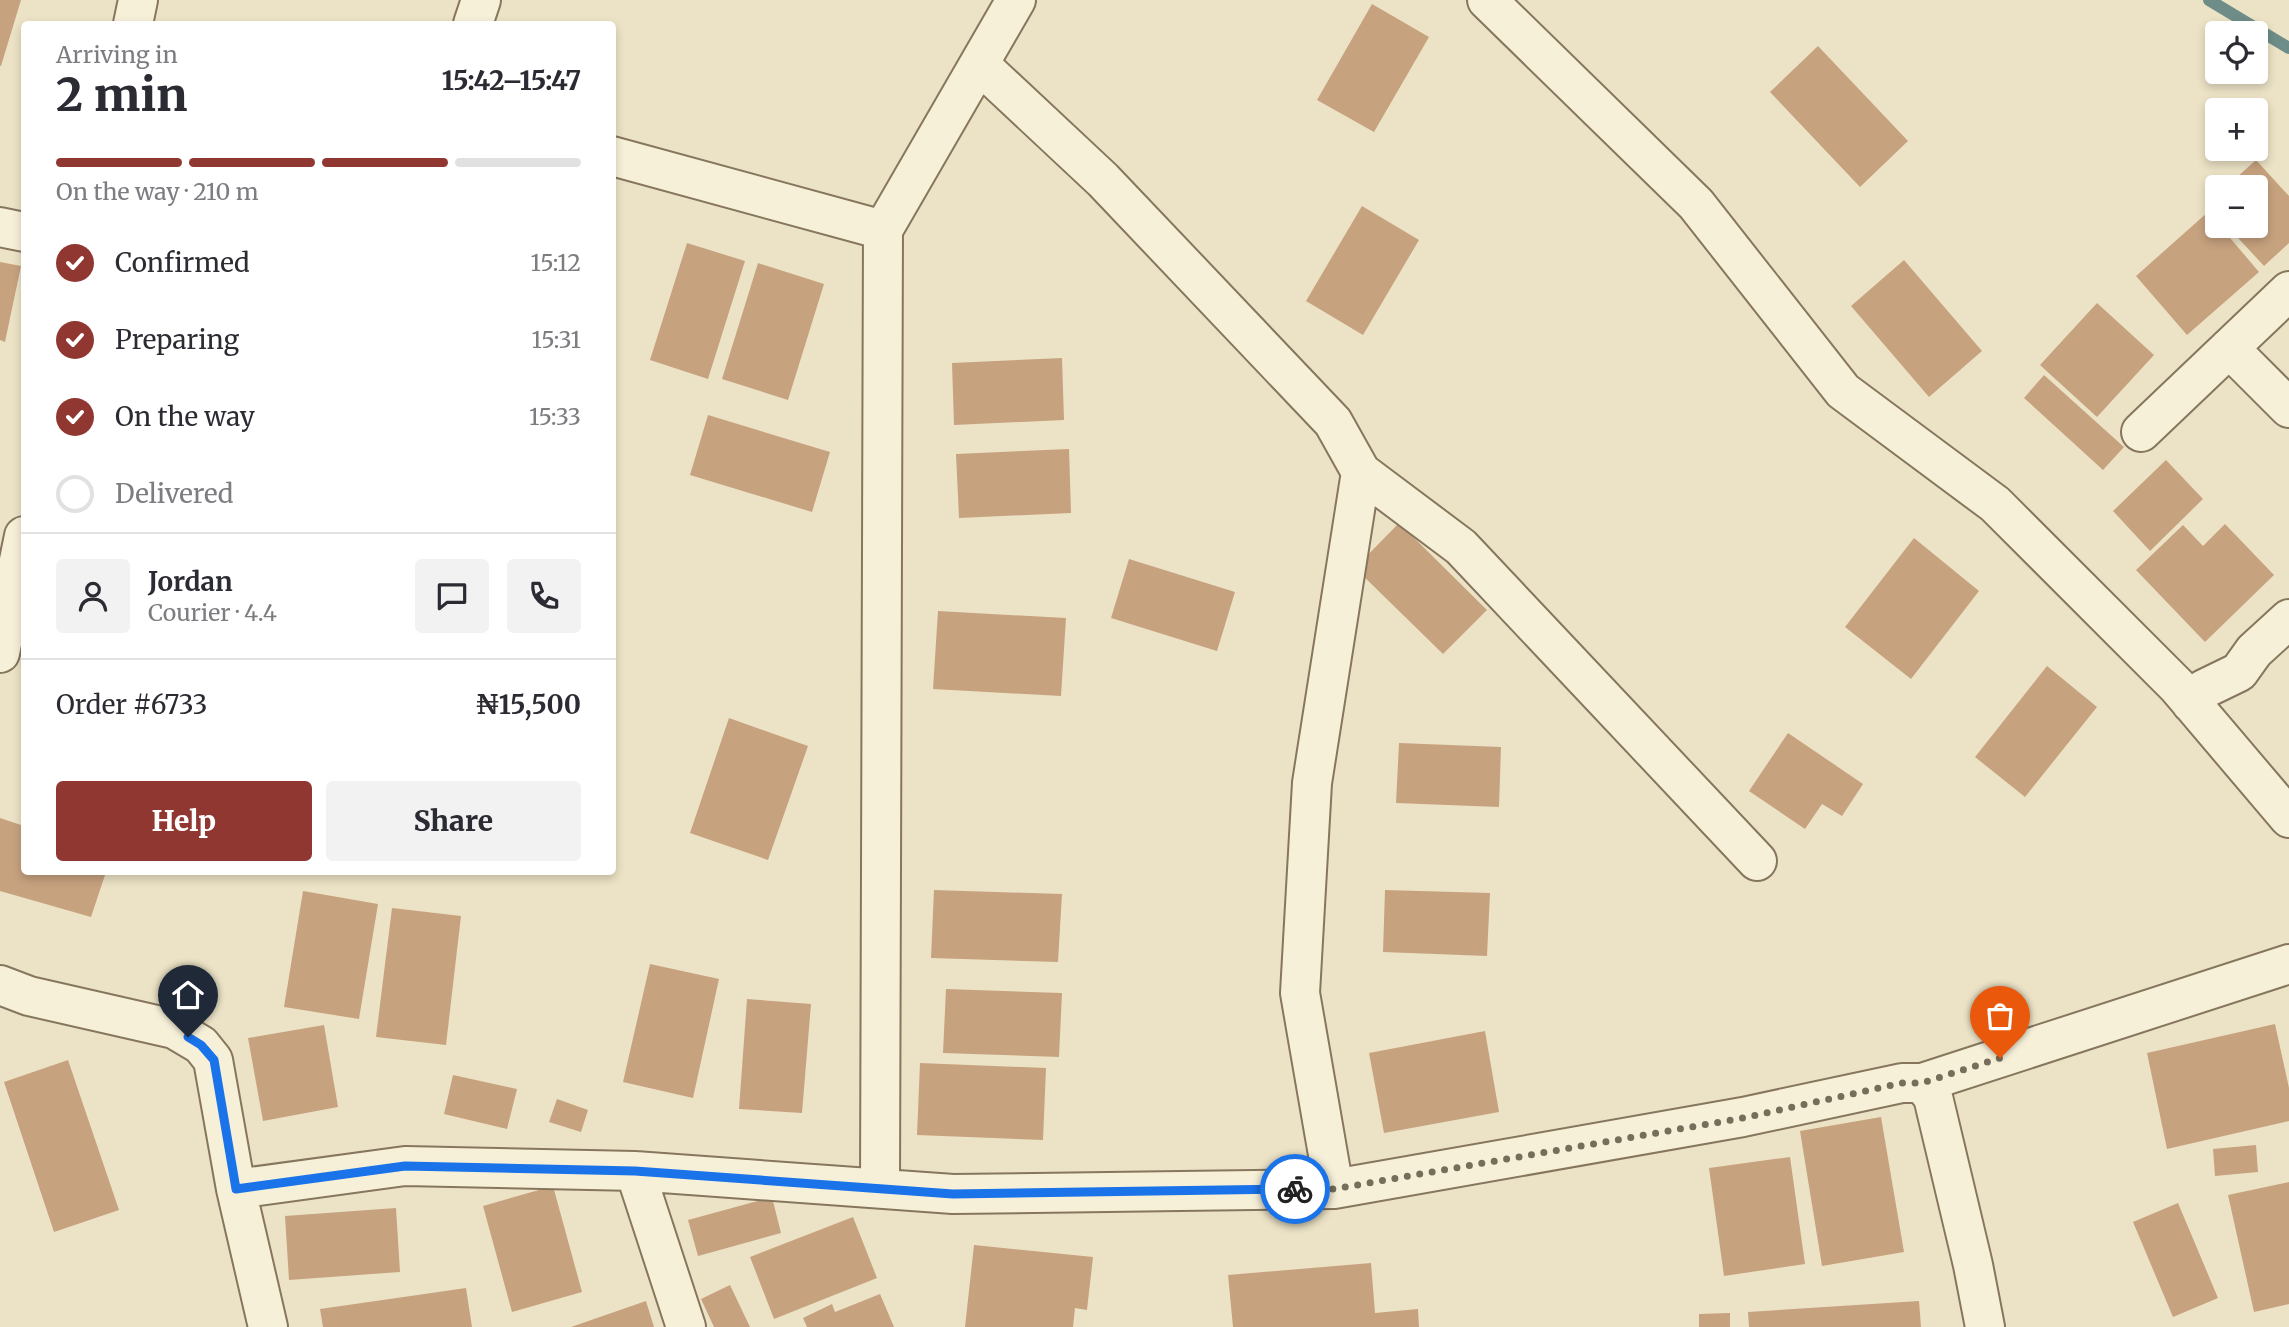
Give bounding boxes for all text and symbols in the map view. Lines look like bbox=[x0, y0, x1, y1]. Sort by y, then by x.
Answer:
map controls bbox=[2205, 21, 2268, 238]
button: locate bbox=[2205, 21, 2268, 84]
text: Arriving in bbox=[56, 40, 178, 69]
text: 15:42–15:47 bbox=[442, 64, 581, 97]
text: 2 min bbox=[56, 66, 188, 124]
button: + bbox=[2205, 98, 2268, 161]
button: − bbox=[2205, 175, 2268, 238]
text: On the way · 210 m bbox=[56, 177, 259, 206]
icon: check bbox=[56, 244, 94, 282]
text: Confirmed bbox=[115, 246, 250, 279]
text: 15:12 bbox=[531, 248, 581, 277]
icon: check bbox=[56, 321, 94, 359]
text: Preparing bbox=[115, 323, 239, 356]
text: 15:31 bbox=[532, 325, 581, 354]
icon: check bbox=[56, 398, 94, 436]
text: On the way bbox=[115, 400, 255, 433]
text: 15:33 bbox=[529, 402, 581, 431]
text: Delivered bbox=[115, 477, 234, 510]
button: person bbox=[56, 559, 130, 633]
button: chat bbox=[415, 559, 489, 633]
button: phone bbox=[507, 559, 581, 633]
text: Jordan bbox=[148, 565, 233, 598]
text: Courier · 4.4 bbox=[148, 598, 277, 627]
text: Order #6733 bbox=[56, 688, 207, 721]
text: ₦15,500 bbox=[475, 688, 581, 721]
button: Help bbox=[56, 781, 312, 861]
button: Share bbox=[326, 781, 581, 861]
pin bbox=[158, 965, 218, 1037]
icon: home bbox=[169, 976, 207, 1014]
pin bbox=[1970, 986, 2030, 1058]
icon: bag bbox=[1981, 997, 2019, 1035]
courier bbox=[1260, 1154, 1330, 1224]
icon: bike bbox=[1276, 1170, 1314, 1208]

